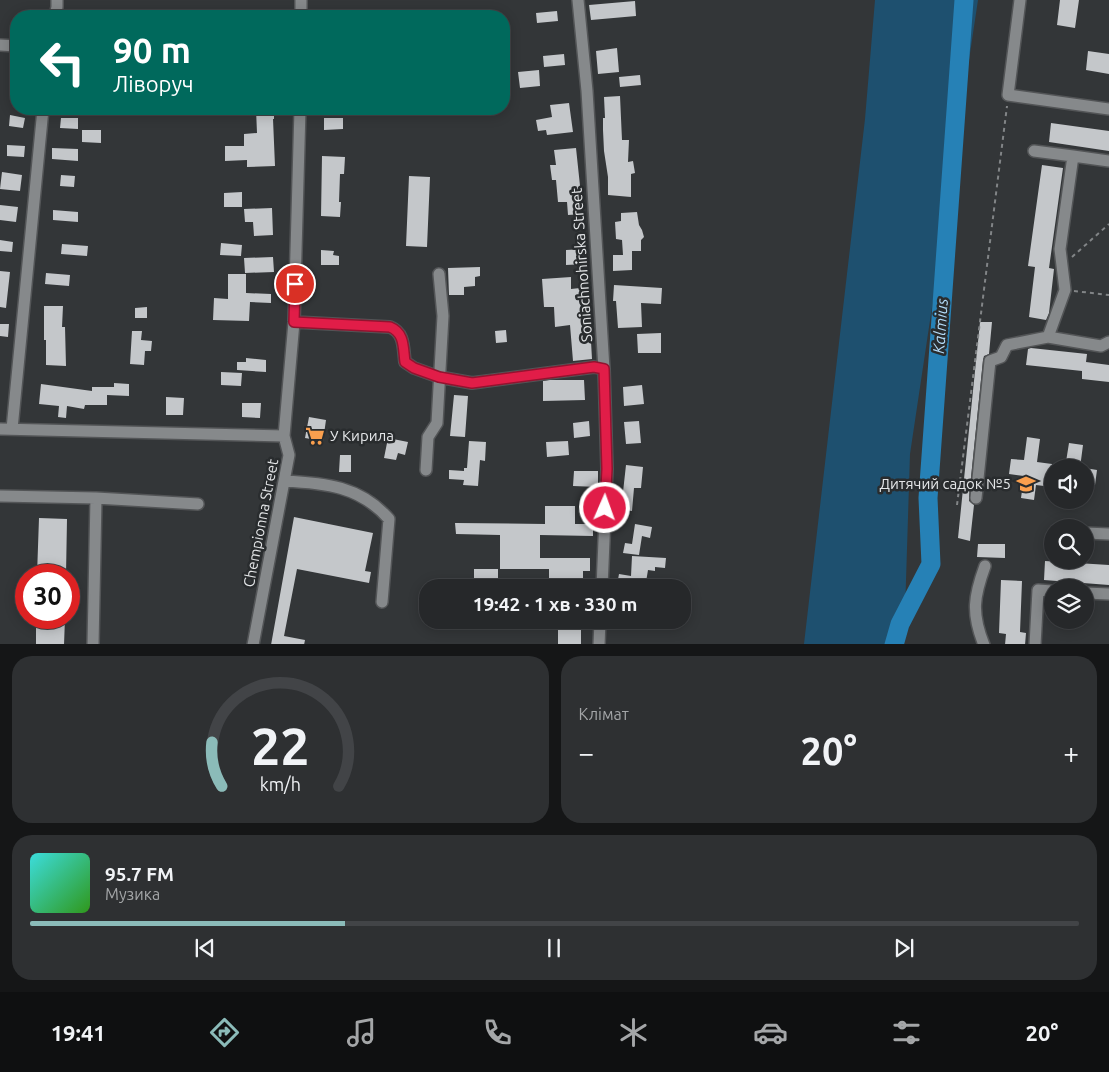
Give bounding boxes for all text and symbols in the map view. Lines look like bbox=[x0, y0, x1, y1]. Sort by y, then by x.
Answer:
icon: left bbox=[30, 30, 95, 95]
text: 90 m bbox=[113, 30, 191, 70]
text: Ліворуч bbox=[113, 71, 194, 96]
street label: Soniachnohirska Street bbox=[568, 187, 595, 343]
pin bbox=[274, 263, 316, 305]
icon: arrive bbox=[281, 270, 309, 298]
water label: Kalmius bbox=[929, 298, 951, 354]
supermarket icon: У Кирила bbox=[304, 425, 326, 447]
place label: У Кирила bbox=[330, 427, 394, 444]
street label: Chempionna Street bbox=[240, 457, 281, 589]
map controls bbox=[1044, 459, 1094, 629]
button: sound bbox=[1044, 459, 1094, 509]
school or university icon: Дитячий садок №5 bbox=[1015, 473, 1037, 495]
place label: Дитячий садок №5 bbox=[880, 475, 1011, 492]
position arrow bbox=[578, 481, 630, 533]
button: search bbox=[1044, 519, 1094, 569]
speed limit sign: 30 bbox=[15, 564, 80, 629]
button: layers bbox=[1044, 579, 1094, 629]
text: 19:42 · 1 хв · 330 m bbox=[473, 593, 637, 615]
text: Клімат bbox=[579, 705, 629, 723]
text: 22 bbox=[251, 717, 310, 775]
text: 20° bbox=[801, 730, 857, 772]
text: − bbox=[579, 737, 594, 768]
text: + bbox=[1063, 737, 1079, 768]
text: km/h bbox=[260, 774, 301, 794]
text: 95.7 FM bbox=[105, 863, 174, 885]
text: Музика bbox=[105, 885, 160, 903]
icon: previous bbox=[191, 934, 219, 962]
icon: pause bbox=[540, 934, 568, 962]
icon: next bbox=[890, 934, 918, 962]
icon: directions bbox=[207, 1015, 242, 1050]
icon: music bbox=[344, 1015, 379, 1050]
icon: phone bbox=[480, 1015, 515, 1050]
icon: climate bbox=[616, 1015, 651, 1050]
icon: car bbox=[753, 1015, 788, 1050]
icon: filters bbox=[889, 1015, 924, 1050]
text: 19:41 bbox=[51, 1020, 106, 1045]
text: 20° bbox=[1026, 1020, 1058, 1045]

